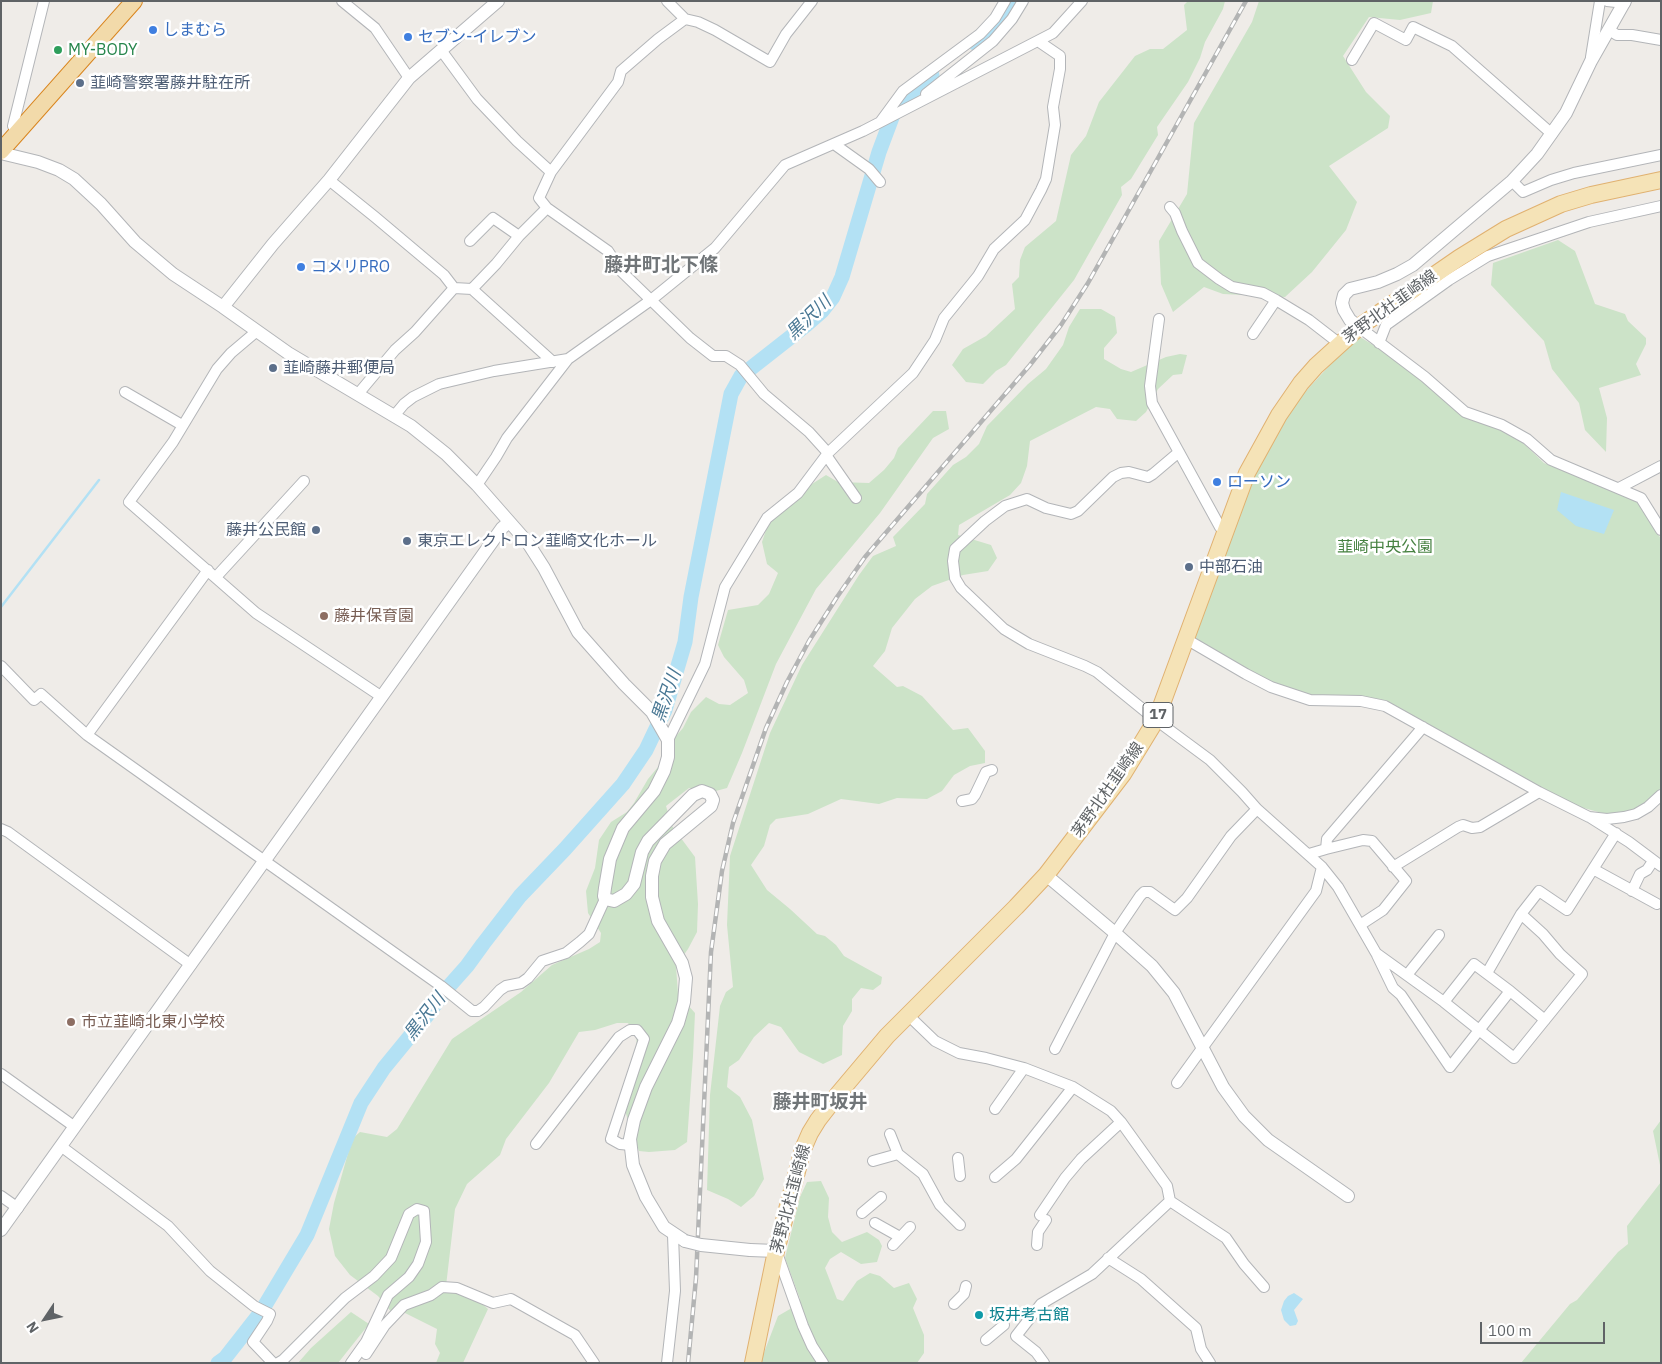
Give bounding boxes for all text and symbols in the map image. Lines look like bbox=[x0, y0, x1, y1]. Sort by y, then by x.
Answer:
place label: しまむら bbox=[163, 20, 227, 40]
marker: しまむら bbox=[147, 24, 159, 36]
place label: セブン-イレブン bbox=[418, 27, 536, 47]
marker: セブン-イレブン bbox=[402, 31, 414, 43]
place label: MY-BODY bbox=[68, 40, 138, 60]
marker: MY-BODY bbox=[52, 44, 64, 56]
place label: 韮崎警察署藤井駐在所 bbox=[90, 73, 250, 93]
marker: 韮崎警察署藤井駐在所 bbox=[74, 77, 86, 89]
district label: 藤井町北下條 bbox=[604, 255, 718, 277]
place label: コメリPRO bbox=[311, 257, 390, 277]
marker: コメリPRO bbox=[295, 261, 307, 273]
street label: 茅野北杜韮崎線 bbox=[1339, 266, 1441, 348]
water label: 黒沢川 bbox=[782, 291, 836, 345]
place label: 韮崎藤井郵便局 bbox=[283, 358, 395, 378]
marker: 韮崎藤井郵便局 bbox=[267, 362, 279, 374]
place label: ローソン bbox=[1227, 472, 1291, 492]
marker: ローソン bbox=[1211, 476, 1223, 488]
place label: 藤井公民館 bbox=[226, 520, 306, 540]
marker: 藤井公民館 bbox=[310, 524, 322, 536]
place label: 東京エレクトロン韮崎文化ホール bbox=[417, 531, 657, 551]
marker: 東京エレクトロン韮崎文化ホール bbox=[401, 535, 413, 547]
park label: 韮崎中央公園 bbox=[1337, 537, 1433, 557]
place label: 中部石油 bbox=[1199, 557, 1263, 577]
marker: 中部石油 bbox=[1183, 561, 1195, 573]
place label: 藤井保育園 bbox=[334, 606, 414, 626]
marker: 藤井保育園 bbox=[318, 610, 330, 622]
water label: 黒沢川 bbox=[648, 667, 686, 725]
road number: 17 bbox=[1143, 702, 1173, 728]
street label: 茅野北杜韮崎線 bbox=[1068, 739, 1148, 841]
water label: 黒沢川 bbox=[400, 989, 450, 1045]
place label: 市立韮崎北東小学校 bbox=[81, 1012, 225, 1032]
marker: 市立韮崎北東小学校 bbox=[65, 1016, 77, 1028]
district label: 藤井町坂井 bbox=[773, 1092, 867, 1114]
street label: 茅野北杜韮崎線 bbox=[767, 1142, 815, 1256]
north arrow bbox=[20, 1294, 70, 1344]
place label: 坂井考古館 bbox=[989, 1305, 1069, 1325]
marker: 坂井考古館 bbox=[973, 1309, 985, 1321]
scale bar bbox=[1482, 1312, 1607, 1344]
text: N bbox=[22, 1318, 43, 1337]
text: 100 m bbox=[1488, 1321, 1532, 1340]

